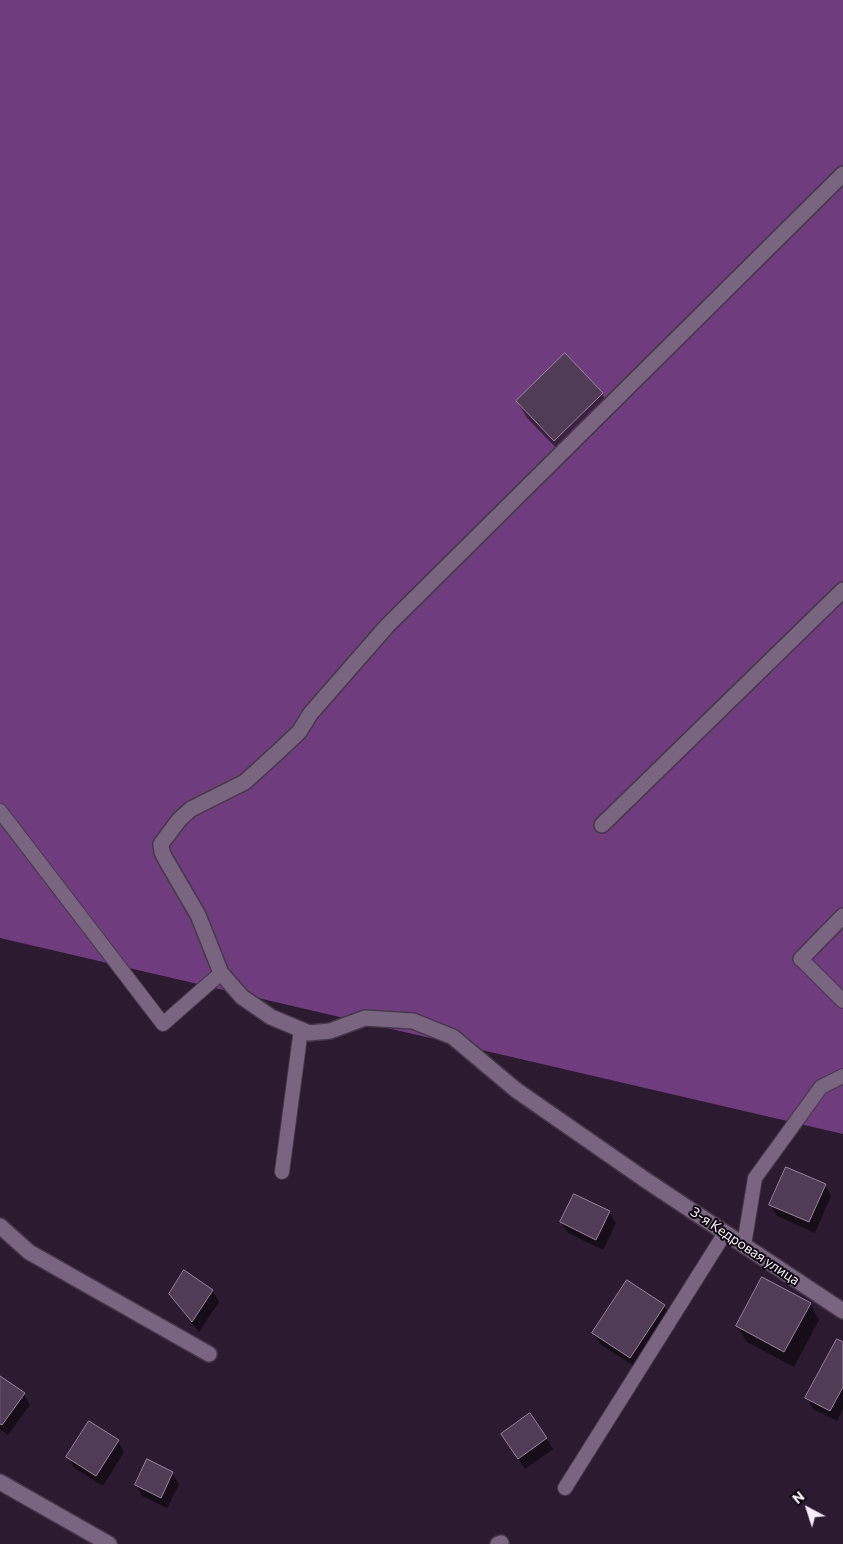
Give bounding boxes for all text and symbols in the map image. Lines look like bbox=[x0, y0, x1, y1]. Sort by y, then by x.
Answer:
street label: 3-я Кедровая улица bbox=[687, 1203, 803, 1289]
north arrow bbox=[783, 1484, 833, 1534]
text: N bbox=[789, 1487, 808, 1507]

